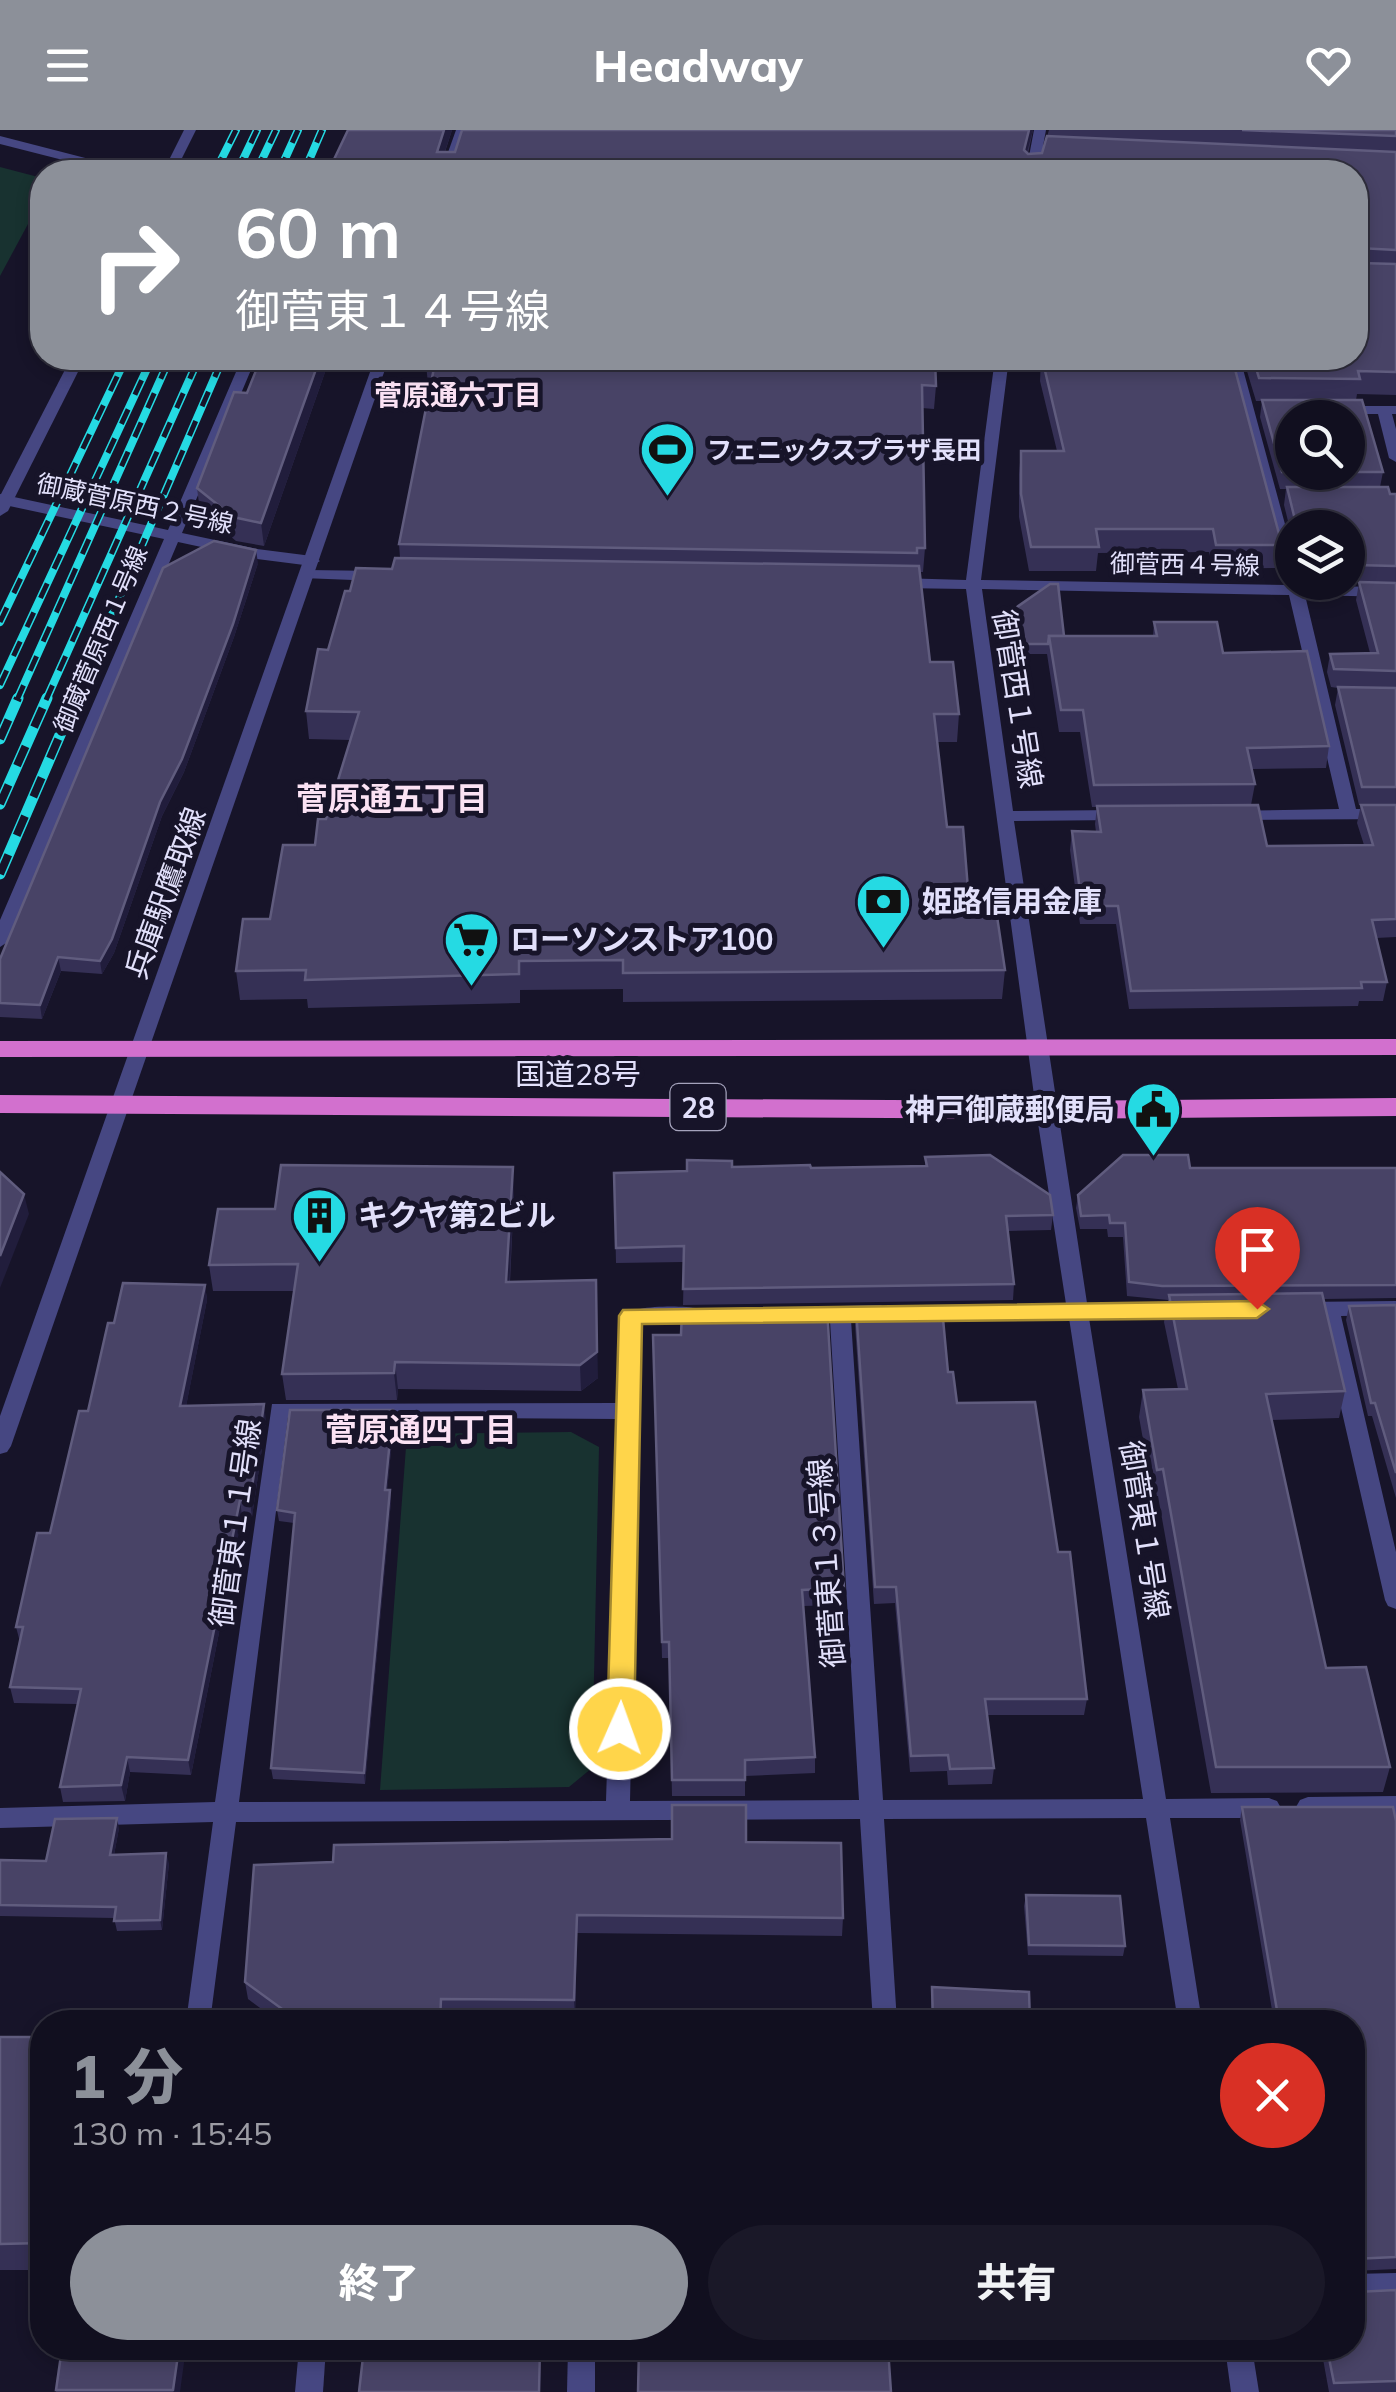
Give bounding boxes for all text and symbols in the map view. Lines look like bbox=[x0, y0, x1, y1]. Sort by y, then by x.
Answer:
text: Headway bbox=[593, 37, 803, 93]
icon: menu bbox=[40, 38, 95, 93]
icon: heart bbox=[1301, 38, 1356, 93]
text: 60 m bbox=[235, 188, 401, 276]
icon: right bbox=[70, 200, 200, 330]
text: 御菅東１４号線 bbox=[235, 282, 550, 338]
district label: 菅原通六丁目 bbox=[374, 377, 542, 412]
map controls bbox=[1275, 400, 1365, 600]
button: search bbox=[1275, 400, 1365, 490]
sports icon: フェニックスプラザ長田 bbox=[638, 419, 698, 498]
place label: フェニックスプラザ長田 bbox=[707, 434, 981, 465]
street label: 御蔵菅原西２号線 bbox=[34, 467, 236, 539]
button: layers bbox=[1275, 510, 1365, 600]
street label: 御蔵菅原西１号線 bbox=[47, 541, 153, 737]
street label: 御菅西４号線 bbox=[1110, 547, 1260, 581]
street label: 御菅西１号線 bbox=[985, 607, 1051, 791]
district label: 菅原通五丁目 bbox=[296, 778, 488, 818]
street label: 兵庫駅鷹取線 bbox=[116, 802, 214, 984]
bank icon: 姫路信用金庫 bbox=[853, 871, 913, 950]
place label: 姫路信用金庫 bbox=[922, 882, 1102, 920]
supermarket icon: ローソンストア100 bbox=[441, 909, 501, 988]
place label: ローソンストア100 bbox=[510, 920, 773, 958]
street label: 国道28号 bbox=[515, 1055, 641, 1093]
public building icon: 神戸御蔵郵便局 bbox=[1124, 1079, 1184, 1158]
road number: 28 bbox=[670, 1084, 726, 1130]
place label: 神戸御蔵郵便局 bbox=[905, 1090, 1115, 1128]
building icon: キクヤ第2ビル bbox=[289, 1185, 349, 1264]
place label: キクヤ第2ビル bbox=[358, 1196, 556, 1234]
pin bbox=[1215, 1207, 1300, 1310]
icon: arrive bbox=[1230, 1222, 1285, 1277]
district label: 菅原通四丁目 bbox=[325, 1409, 517, 1449]
street label: 御菅東１１号線 bbox=[202, 1416, 268, 1630]
street label: 御菅東１号線 bbox=[1112, 1438, 1178, 1622]
street label: 御菅東１３号線 bbox=[800, 1457, 852, 1669]
position arrow bbox=[568, 1677, 672, 1781]
text: 1 分 bbox=[70, 2038, 183, 2113]
button: close bbox=[1220, 2043, 1325, 2148]
text: 130 m · 15:45 bbox=[70, 2113, 272, 2153]
button: 終了 bbox=[70, 2225, 688, 2340]
button: 共有 bbox=[708, 2225, 1325, 2340]

